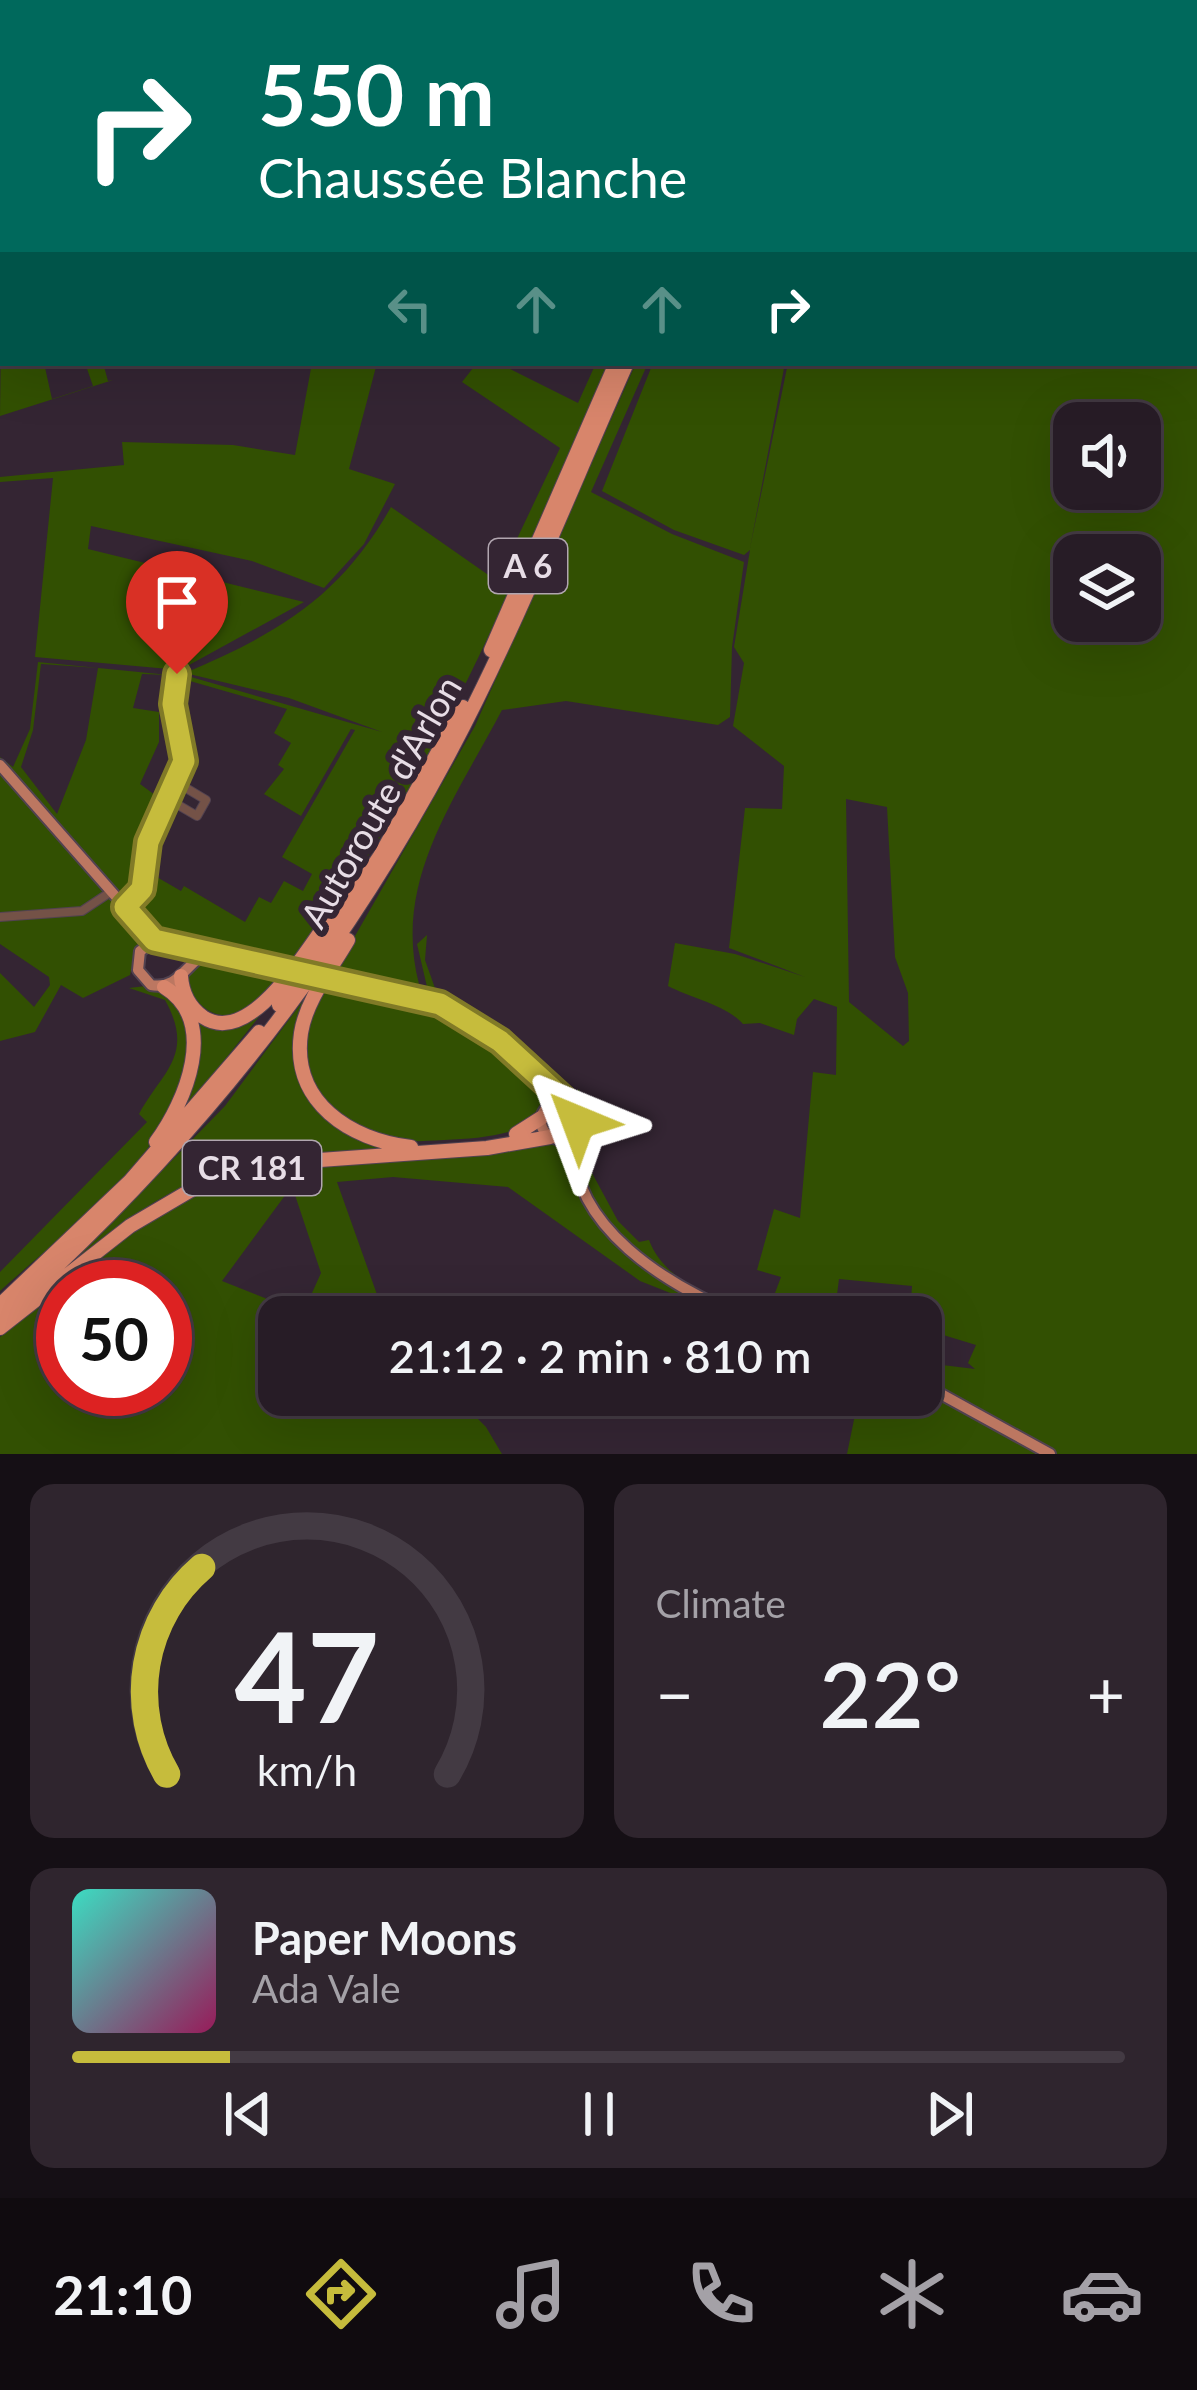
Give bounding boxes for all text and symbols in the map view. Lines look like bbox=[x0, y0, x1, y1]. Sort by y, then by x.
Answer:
text: 550 m bbox=[258, 43, 495, 144]
icon: right bbox=[60, 48, 216, 204]
text: Chaussée Blanche bbox=[258, 145, 687, 210]
icon: left bbox=[377, 276, 443, 342]
icon: ahead bbox=[503, 276, 569, 342]
icon: ahead bbox=[629, 276, 695, 342]
icon: right bbox=[755, 276, 821, 342]
map controls bbox=[1053, 402, 1161, 642]
button: sound bbox=[1053, 402, 1161, 510]
button: layers bbox=[1053, 534, 1161, 642]
road number: A 6 bbox=[489, 539, 567, 593]
pin bbox=[126, 551, 228, 674]
icon: arrive bbox=[144, 569, 210, 635]
street label: Autoroute d'Arlon bbox=[290, 668, 470, 935]
position arrow bbox=[515, 1059, 641, 1185]
road number: CR 181 bbox=[183, 1141, 321, 1195]
speed limit sign: 50 bbox=[36, 1260, 192, 1416]
text: 21:12 · 2 min · 810 m bbox=[389, 1329, 811, 1383]
text: Climate bbox=[656, 1580, 786, 1626]
text: 47 bbox=[234, 1600, 379, 1750]
text: 22° bbox=[819, 1639, 961, 1747]
text: − bbox=[656, 1654, 694, 1733]
text: + bbox=[1087, 1654, 1125, 1733]
text: km/h bbox=[257, 1744, 357, 1795]
text: Paper Moons bbox=[252, 1911, 517, 1965]
text: Ada Vale bbox=[252, 1965, 401, 2011]
icon: previous bbox=[215, 2081, 281, 2147]
icon: pause bbox=[566, 2081, 632, 2147]
icon: next bbox=[917, 2081, 983, 2147]
icon: directions bbox=[299, 2252, 383, 2336]
icon: music bbox=[489, 2252, 573, 2336]
icon: phone bbox=[679, 2252, 763, 2336]
icon: climate bbox=[870, 2252, 954, 2336]
icon: car bbox=[1060, 2252, 1144, 2336]
text: 21:10 bbox=[53, 2262, 192, 2327]

